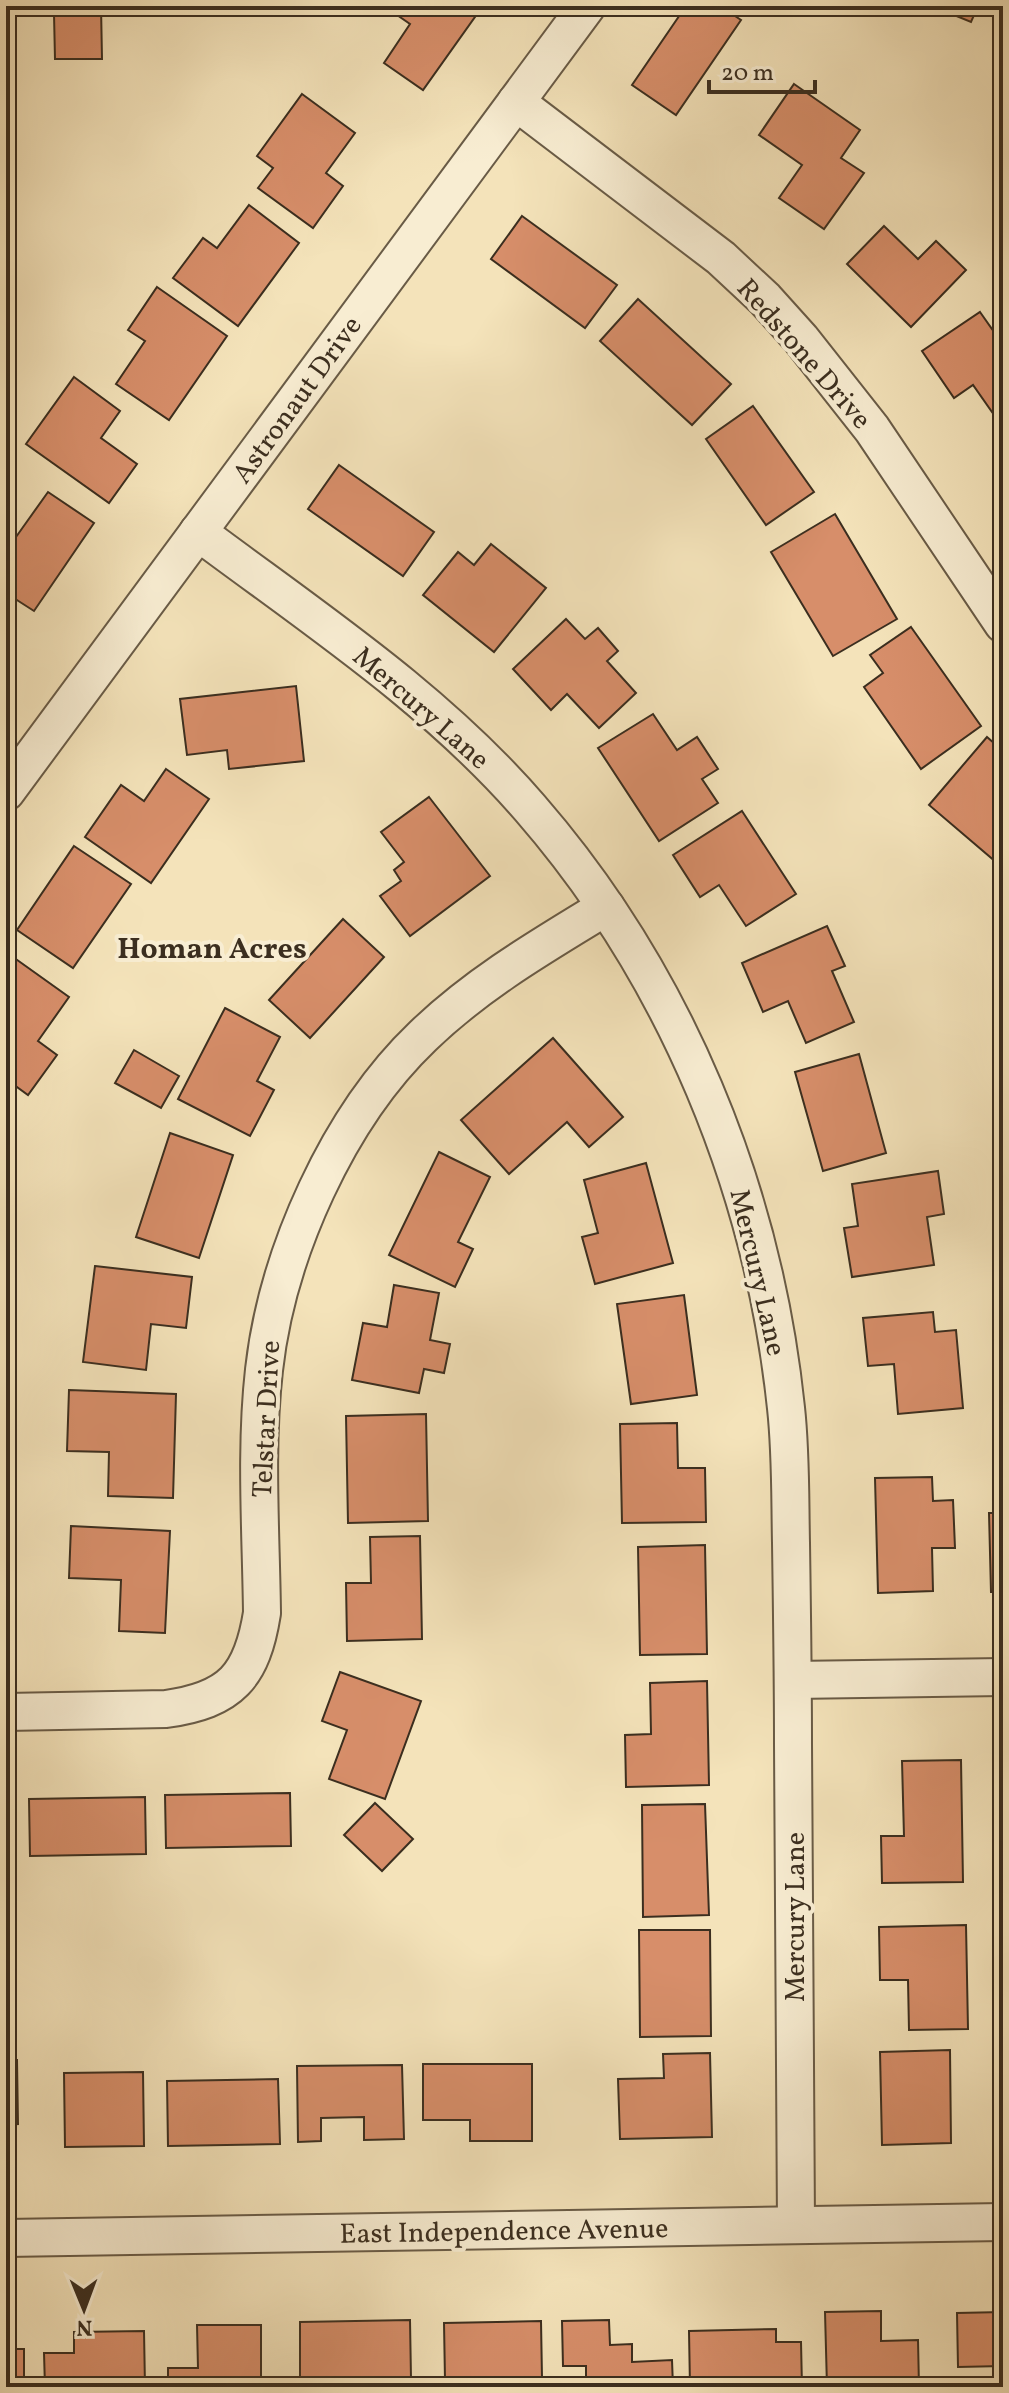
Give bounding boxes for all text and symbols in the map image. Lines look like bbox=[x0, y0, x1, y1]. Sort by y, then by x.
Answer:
scale bar bbox=[709, 44, 815, 94]
text: 20 m bbox=[721, 57, 774, 91]
street label: Redstone Drive bbox=[727, 271, 880, 438]
street label: Astronaut Drive bbox=[224, 309, 372, 492]
street label: Mercury Lane bbox=[343, 638, 497, 779]
district label: Homan Acres bbox=[117, 929, 307, 971]
street label: Mercury Lane bbox=[718, 1185, 795, 1360]
street label: Telstar Drive bbox=[244, 1339, 291, 1499]
street label: Mercury Lane bbox=[777, 1832, 816, 2002]
street label: East Independence Avenue bbox=[339, 2210, 669, 2255]
north arrow bbox=[44, 2269, 124, 2349]
text: N bbox=[76, 2311, 93, 2342]

